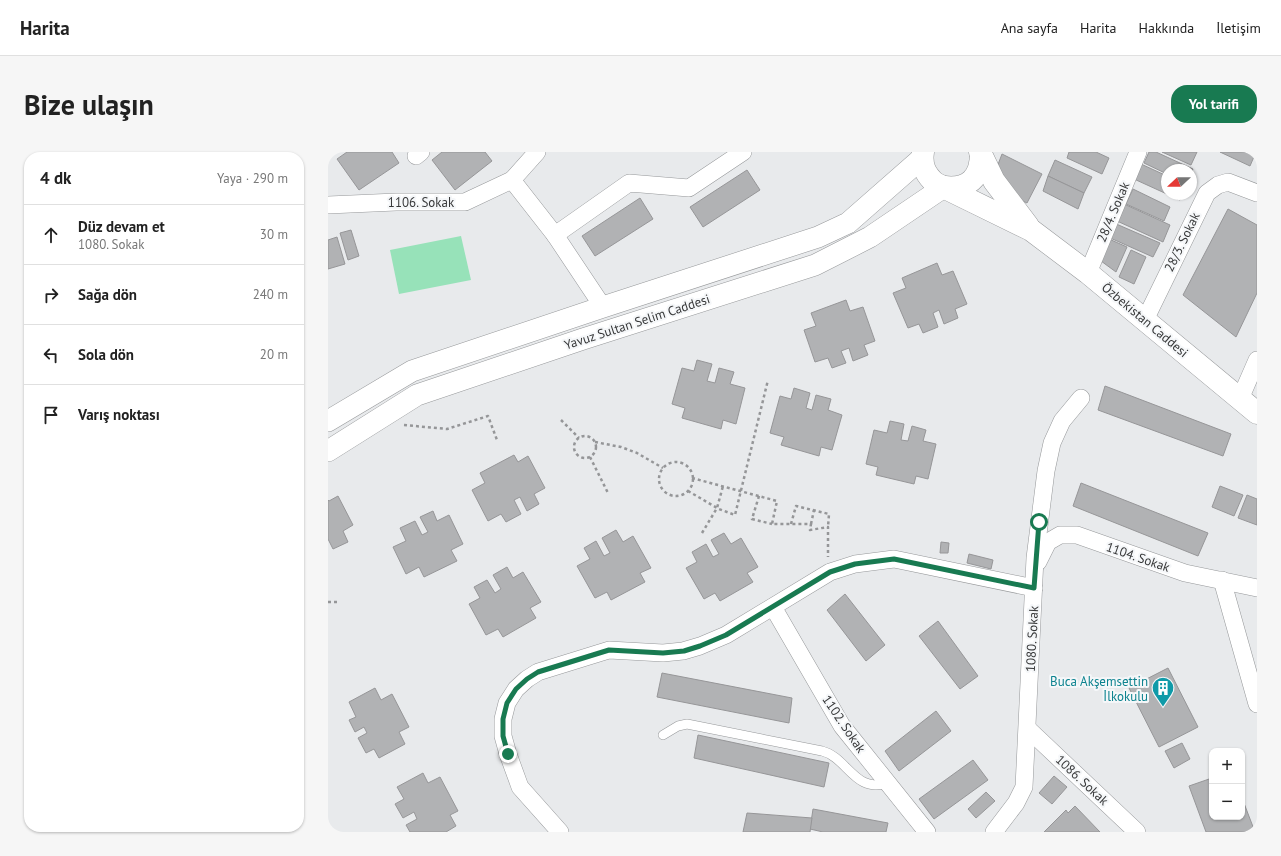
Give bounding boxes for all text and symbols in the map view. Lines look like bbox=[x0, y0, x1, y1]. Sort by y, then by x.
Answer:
text: Harita bbox=[20, 16, 70, 40]
text: Ana sayfa bbox=[1001, 19, 1058, 37]
text: Harita bbox=[1080, 19, 1117, 37]
text: Hakkında bbox=[1139, 19, 1194, 37]
text: İletişim bbox=[1216, 19, 1261, 37]
button: Yol tarifi bbox=[1171, 85, 1257, 123]
text: Bize ulaşın bbox=[24, 86, 154, 123]
north arrow bbox=[1161, 164, 1197, 200]
text: 4 dk bbox=[40, 167, 71, 189]
text: Yaya · 290 m bbox=[217, 170, 288, 187]
street label: 28/4. Sokak bbox=[1093, 179, 1134, 245]
street label: 1106. Sokak bbox=[388, 194, 455, 211]
street label: 28/3. Sokak bbox=[1160, 209, 1204, 274]
text: Düz devam et bbox=[78, 217, 165, 236]
icon: ahead bbox=[40, 224, 62, 246]
text: 30 m bbox=[260, 226, 288, 243]
text: 1080. Sokak bbox=[78, 236, 144, 253]
street label: Özbekistan Caddesi bbox=[1098, 279, 1192, 361]
icon: right bbox=[40, 284, 62, 306]
text: Sağa dön bbox=[78, 285, 137, 304]
text: 240 m bbox=[253, 286, 288, 303]
street label: Yavuz Sultan Selim Caddesi bbox=[562, 290, 712, 354]
icon: left bbox=[40, 344, 62, 366]
text: Sola dön bbox=[78, 345, 134, 364]
text: 20 m bbox=[260, 346, 288, 363]
icon: arrive bbox=[40, 404, 62, 426]
text: Varış noktası bbox=[78, 405, 160, 424]
route start bbox=[1030, 513, 1048, 531]
street label: 1104. Sokak bbox=[1104, 538, 1173, 576]
street label: 1080. Sokak bbox=[1022, 605, 1042, 673]
place label: Buca Akşemsettin İlkokulu bbox=[1050, 673, 1148, 705]
building icon: Buca Akşemsettin İlkokulu bbox=[1150, 675, 1176, 708]
street label: 1102. Sokak bbox=[818, 692, 870, 757]
route end bbox=[499, 745, 517, 763]
map controls bbox=[1209, 748, 1245, 820]
button: + bbox=[1209, 748, 1245, 784]
street label: 1086. Sokak bbox=[1052, 751, 1113, 809]
button: − bbox=[1209, 784, 1245, 820]

